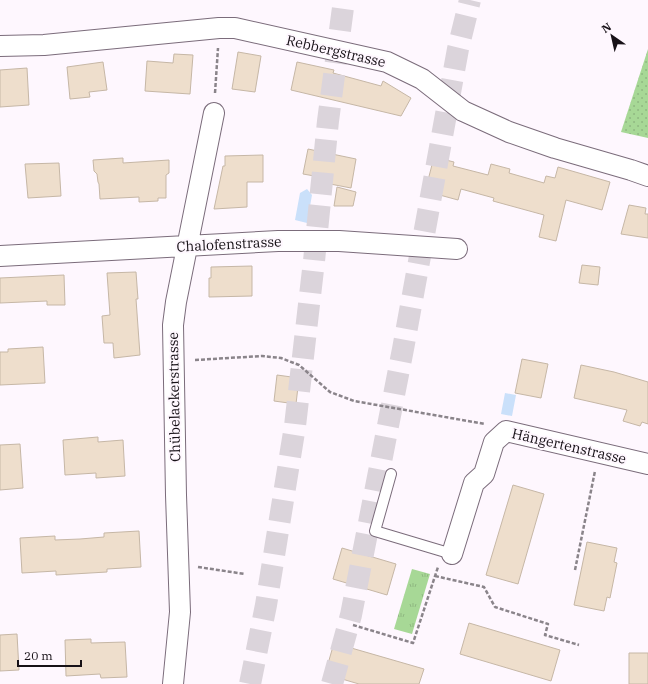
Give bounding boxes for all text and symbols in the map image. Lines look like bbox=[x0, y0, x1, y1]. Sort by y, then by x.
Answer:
north arrow bbox=[592, 16, 632, 56]
text: N bbox=[599, 19, 614, 36]
street label: Rebbergstrasse bbox=[285, 31, 387, 71]
street label: Chalofenstrasse bbox=[176, 232, 282, 256]
street label: Chübelackerstrasse bbox=[164, 332, 184, 462]
street label: Hängertenstrasse bbox=[510, 424, 628, 468]
scale bar bbox=[18, 642, 81, 668]
text: 20 m bbox=[24, 648, 53, 663]

